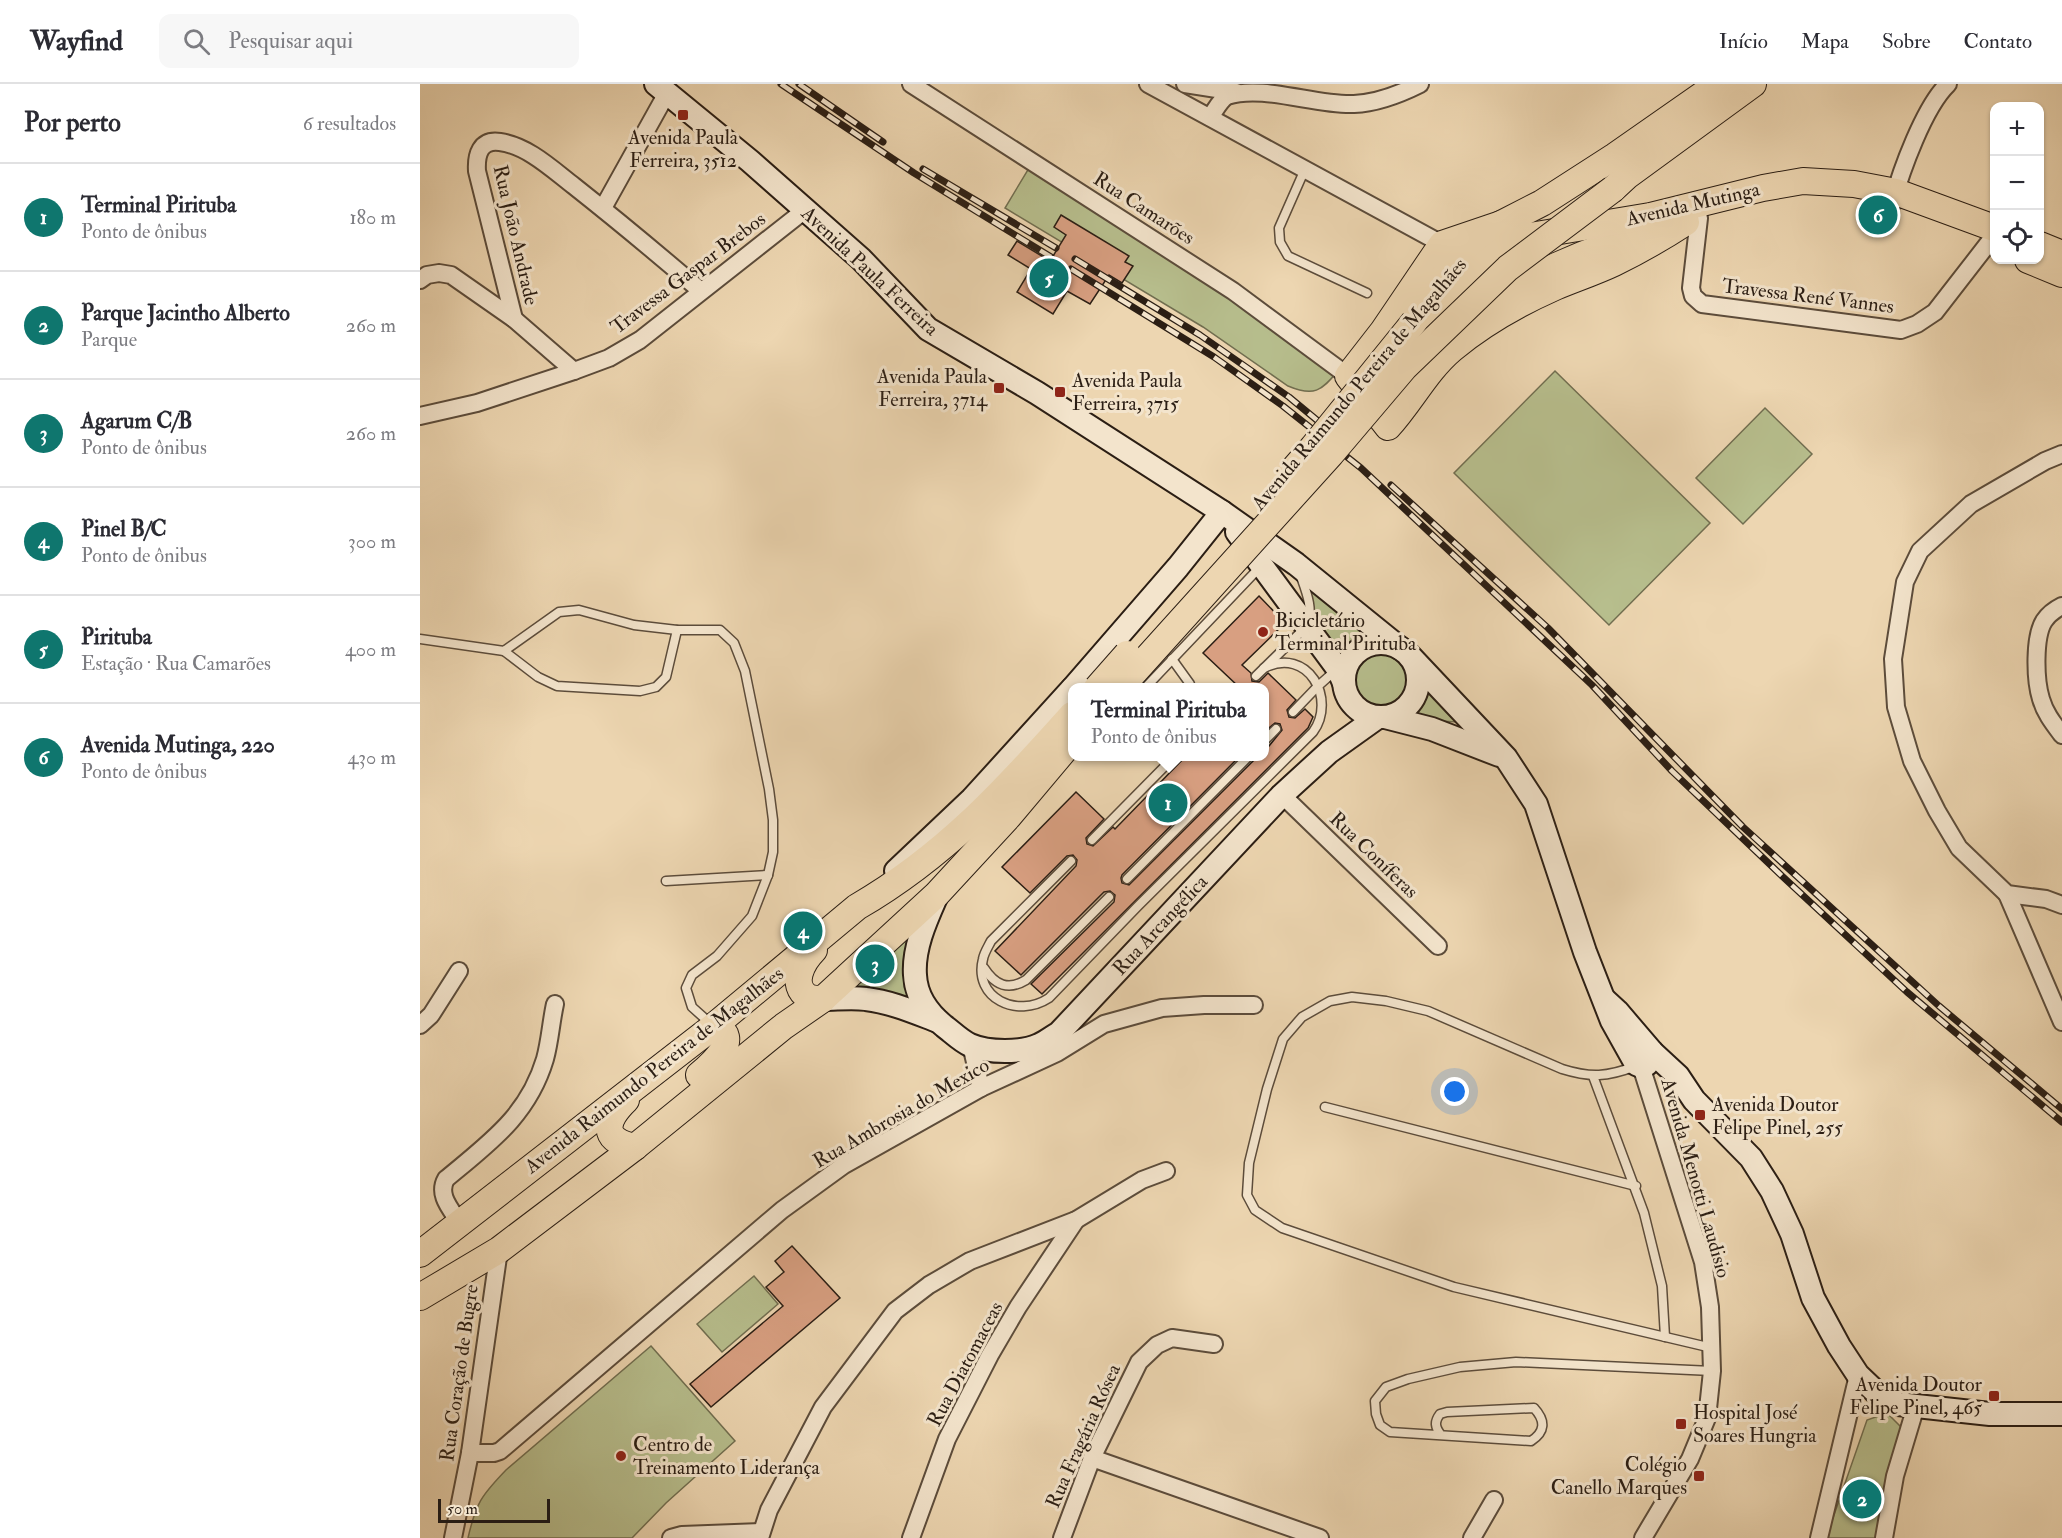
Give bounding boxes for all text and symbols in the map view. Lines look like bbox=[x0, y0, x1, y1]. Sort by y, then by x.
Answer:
search box bbox=[159, 14, 579, 68]
text: Wayfind bbox=[30, 24, 123, 59]
icon: search bbox=[180, 25, 213, 58]
text: Pesquisar aqui bbox=[228, 27, 353, 55]
text: Início bbox=[1719, 28, 1768, 55]
text: Mapa bbox=[1801, 28, 1849, 55]
text: Sobre bbox=[1882, 28, 1931, 55]
text: Contato bbox=[1964, 28, 2032, 55]
map controls bbox=[1990, 102, 2044, 264]
button: + bbox=[1990, 102, 2044, 156]
text: Por perto bbox=[24, 107, 121, 139]
marker: Avenida Paula Ferreira, 3512 bbox=[676, 108, 690, 122]
text: 6 resultados bbox=[303, 111, 396, 136]
place label: Avenida Paula Ferreira, 3512 bbox=[627, 125, 739, 173]
button: − bbox=[1990, 156, 2044, 210]
street label: Rua João Andrade bbox=[488, 163, 544, 307]
street label: Rua Camarões bbox=[1089, 166, 1199, 250]
street label: Avenida Mutinga bbox=[1623, 176, 1763, 232]
text: Terminal Pirituba bbox=[81, 191, 236, 219]
pin: 6 bbox=[1858, 192, 1898, 238]
street label: Avenida Paula Ferreira bbox=[795, 200, 944, 342]
text: 1 bbox=[40, 205, 47, 230]
text: 180 m bbox=[349, 205, 396, 230]
street label: Travessa Gaspar Brebos bbox=[605, 206, 771, 340]
button: locate bbox=[1990, 210, 2044, 264]
text: Ponto de ônibus bbox=[81, 219, 207, 244]
street label: Avenida Raimundo Pereira de Magalhães bbox=[1245, 253, 1472, 516]
pin: 5 bbox=[1030, 256, 1068, 300]
street label: Travessa René Vannes bbox=[1721, 273, 1895, 319]
text: Parque Jacintho Alberto bbox=[81, 299, 290, 327]
text: 2 bbox=[38, 313, 49, 338]
text: 260 m bbox=[346, 313, 396, 338]
text: Parque bbox=[81, 327, 137, 352]
place label: Avenida Paula Ferreira, 3714 bbox=[876, 364, 988, 412]
place label: Avenida Paula Ferreira, 3715 bbox=[1071, 368, 1183, 416]
marker: Avenida Paula Ferreira, 3714 bbox=[992, 381, 1006, 395]
marker: Avenida Paula Ferreira, 3715 bbox=[1053, 385, 1067, 399]
text: Agarum C/B bbox=[81, 407, 192, 435]
text: 3 bbox=[40, 421, 47, 446]
text: 260 m bbox=[346, 421, 396, 446]
text: Ponto de ônibus bbox=[81, 435, 207, 460]
text: Pinel B/C bbox=[81, 515, 167, 543]
text: 4 bbox=[38, 529, 49, 554]
text: 300 m bbox=[348, 529, 396, 554]
text: Ponto de ônibus bbox=[81, 543, 207, 568]
place label: Bicicletário Terminal Pirituba bbox=[1275, 608, 1417, 656]
text: Pirituba bbox=[81, 623, 152, 651]
marker: Bicicletário Terminal Pirituba bbox=[1256, 625, 1270, 639]
text: 5 bbox=[39, 637, 48, 662]
text: 400 m bbox=[345, 637, 396, 662]
text: Estação · Rua Camarões bbox=[81, 651, 271, 676]
popup bbox=[1068, 683, 1269, 761]
text: Terminal Pirituba bbox=[1091, 696, 1246, 724]
text: Ponto de ônibus bbox=[1091, 724, 1217, 749]
text: Avenida Mutinga, 220 bbox=[81, 731, 275, 759]
text: 6 bbox=[38, 745, 49, 770]
text: 430 m bbox=[348, 745, 396, 770]
text: Ponto de ônibus bbox=[81, 759, 207, 784]
pin: 1 bbox=[1148, 780, 1188, 826]
street label: Rua Coníferas bbox=[1324, 806, 1424, 904]
street label: Rua Arcangélica bbox=[1107, 869, 1213, 980]
pin: 4 bbox=[784, 908, 823, 954]
pin: 3 bbox=[856, 942, 894, 986]
street label: Avenida Raimundo Pereira de Magalhães bbox=[519, 961, 789, 1180]
street label: Rua Ambrosia do Mexico bbox=[809, 1052, 993, 1174]
street label: Avenida Menotti Laudisio bbox=[1655, 1074, 1736, 1281]
your location bbox=[1440, 1077, 1469, 1106]
place label: Avenida Doutor Felipe Pinel, 255 bbox=[1711, 1092, 1843, 1141]
marker: Avenida Doutor Felipe Pinel, 255 bbox=[1693, 1108, 1707, 1122]
street label: Rua Coração de Bugre bbox=[434, 1283, 484, 1463]
street label: Rua Diatomaceas bbox=[922, 1297, 1008, 1431]
street label: Rua Fragária Rósea bbox=[1040, 1359, 1126, 1512]
place label: Avenida Doutor Felipe Pinel, 465 bbox=[1849, 1372, 1983, 1421]
marker: Avenida Doutor Felipe Pinel, 465 bbox=[1987, 1389, 2001, 1403]
place label: Hospital José Soares Hungria bbox=[1693, 1400, 1817, 1448]
marker: Hospital José Soares Hungria bbox=[1674, 1417, 1688, 1431]
place label: Centro de Treinamento Liderança bbox=[633, 1432, 820, 1480]
marker: Centro de Treinamento Liderança bbox=[614, 1449, 628, 1463]
place label: Colégio Canello Marques bbox=[1551, 1452, 1687, 1500]
marker: Colégio Canello Marques bbox=[1692, 1469, 1706, 1483]
pin: 2 bbox=[1842, 1476, 1882, 1522]
scale bar bbox=[438, 1496, 550, 1524]
text: 50 m bbox=[447, 1499, 478, 1519]

